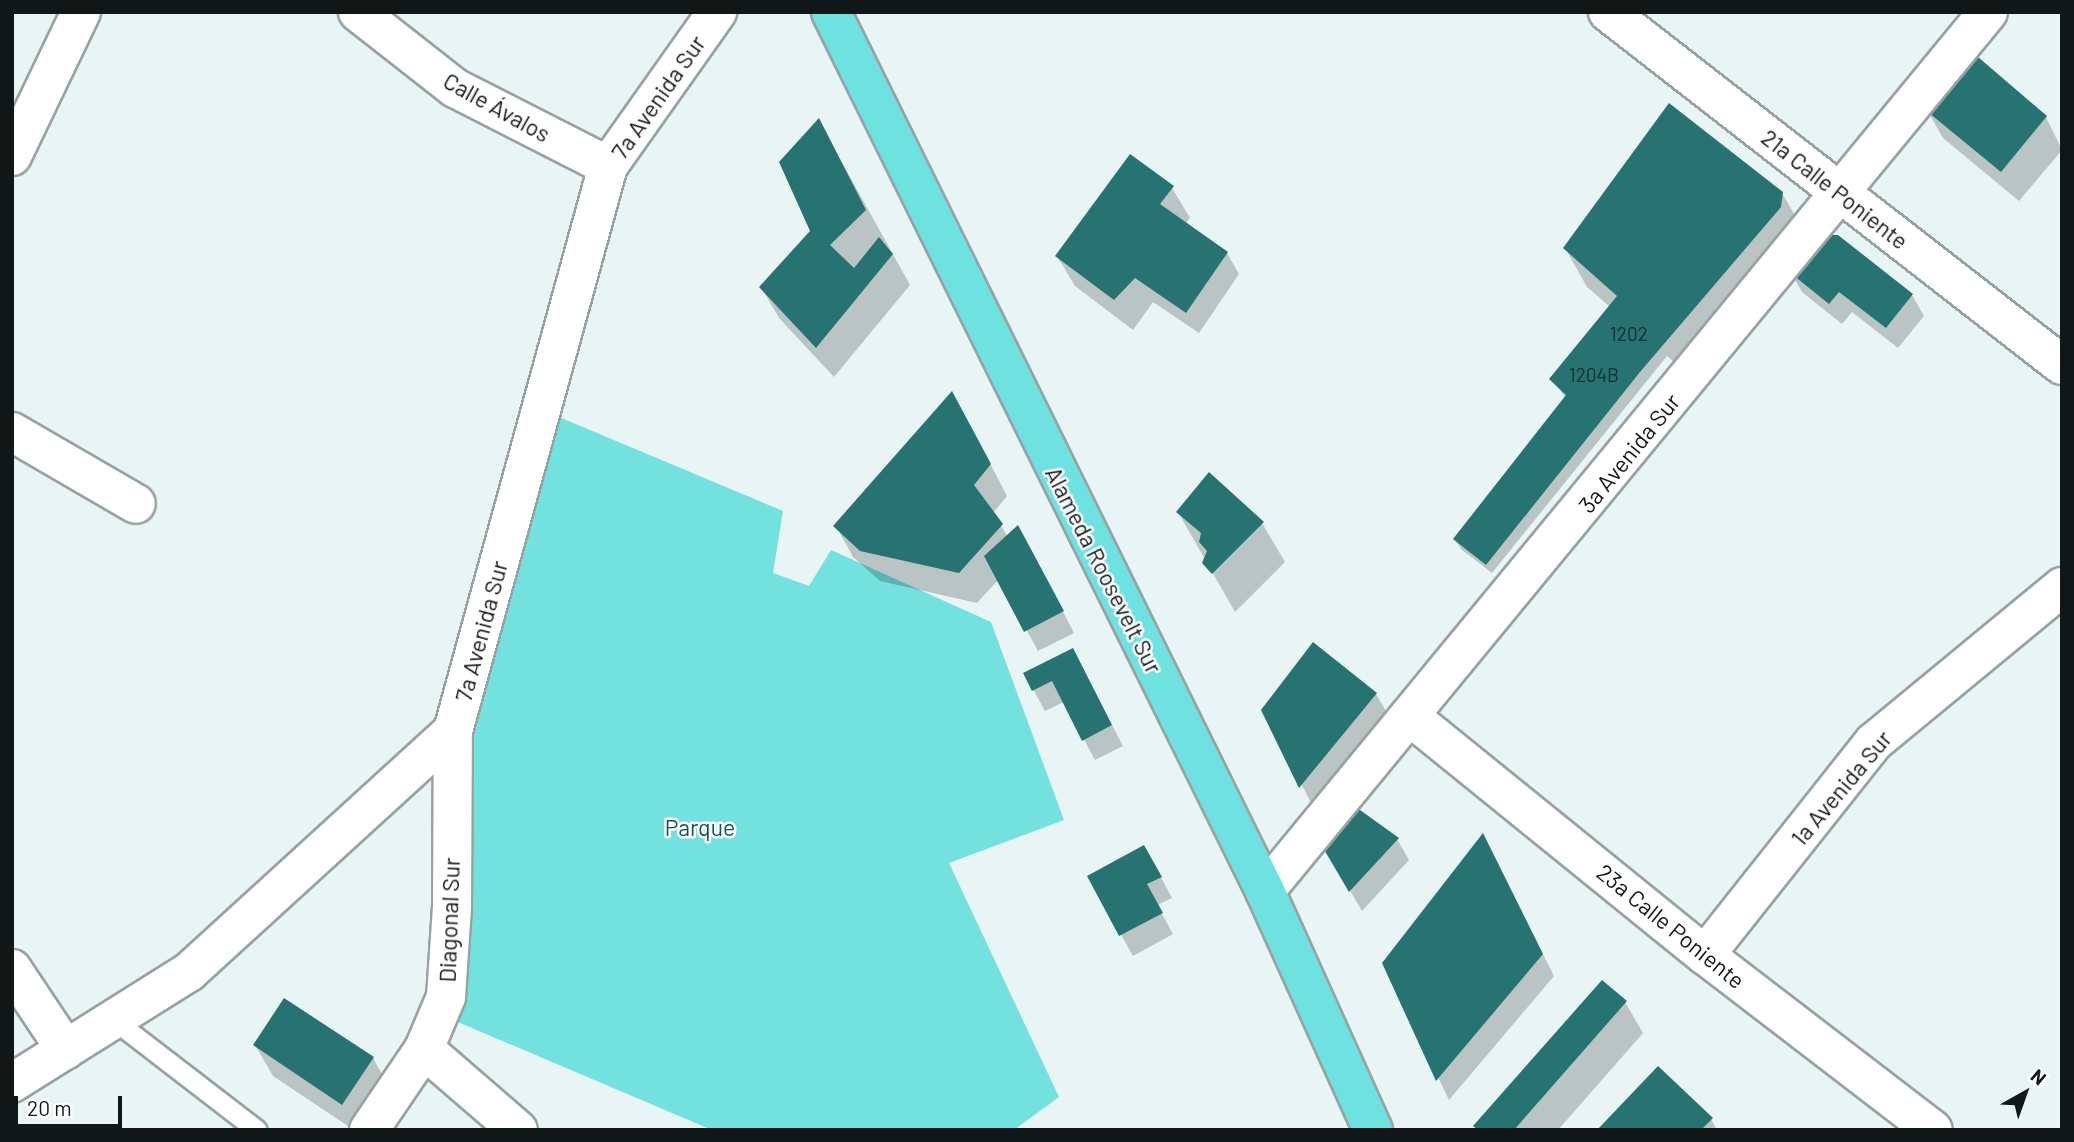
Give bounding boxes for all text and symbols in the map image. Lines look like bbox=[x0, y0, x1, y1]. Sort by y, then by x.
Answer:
street label: 7a Avenida Sur bbox=[605, 30, 711, 164]
street label: Calle Ávalos bbox=[439, 66, 555, 148]
street label: 21a Calle Poniente bbox=[1756, 123, 1914, 255]
house number: 1202 bbox=[1610, 323, 1648, 345]
house number: 1204B bbox=[1569, 364, 1619, 386]
street label: 3a Avenida Sur bbox=[1572, 388, 1686, 518]
street label: Alameda Roosevelt Sur bbox=[1040, 462, 1168, 678]
street label: 7a Avenida Sur bbox=[449, 558, 513, 704]
street label: 1a Avenida Sur bbox=[1785, 725, 1897, 851]
park label: Parque bbox=[665, 813, 735, 841]
street label: Diagonal Sur bbox=[433, 857, 465, 983]
street label: 23a Calle Poniente bbox=[1591, 858, 1751, 994]
north arrow bbox=[1990, 1058, 2060, 1128]
text: N bbox=[2027, 1064, 2051, 1089]
scale bar bbox=[18, 1082, 126, 1126]
text: 20 m bbox=[27, 1095, 72, 1120]

